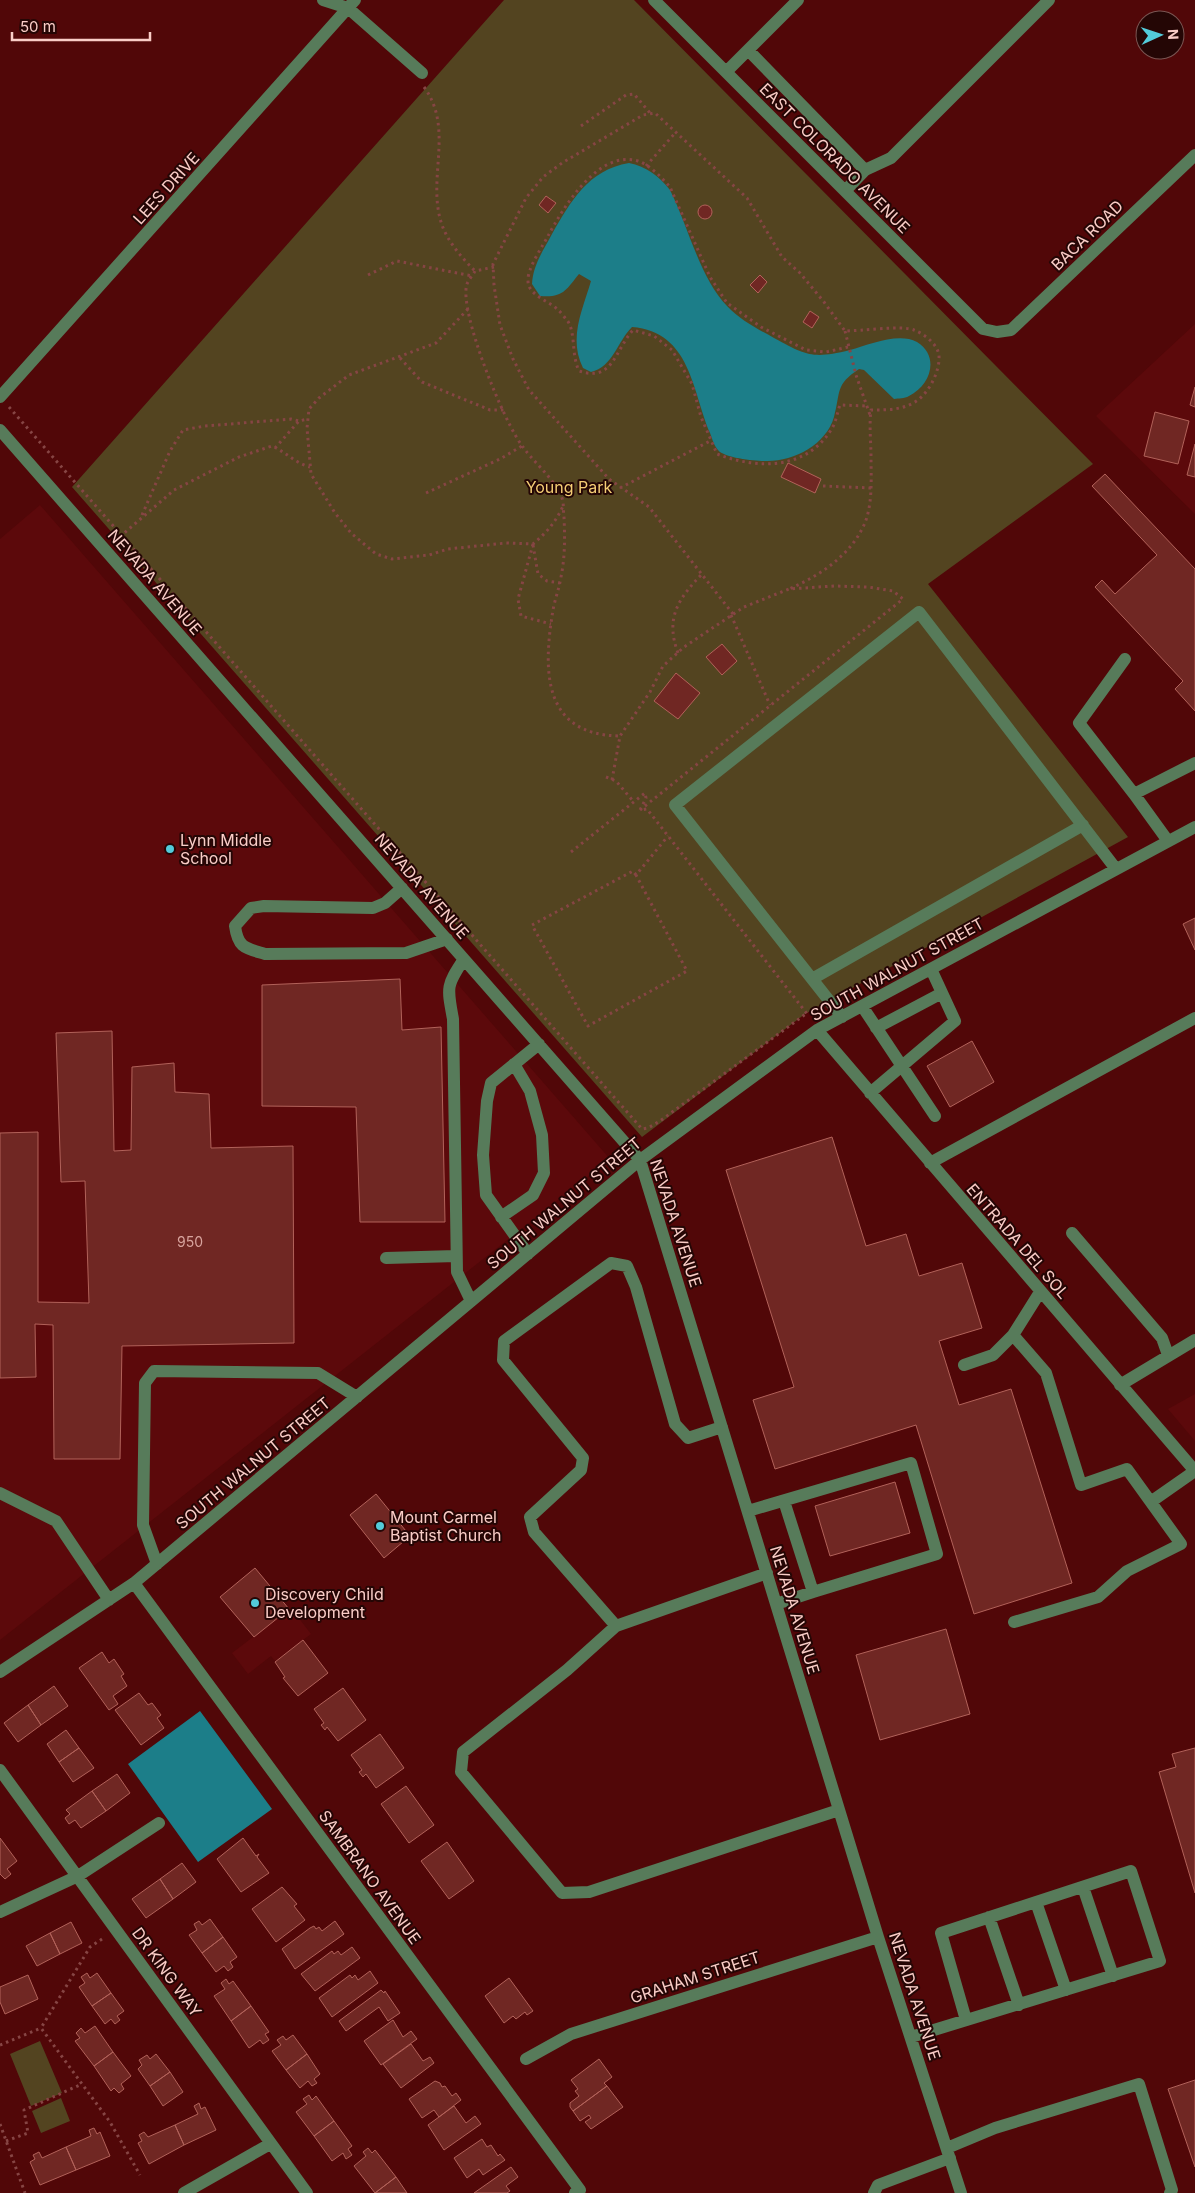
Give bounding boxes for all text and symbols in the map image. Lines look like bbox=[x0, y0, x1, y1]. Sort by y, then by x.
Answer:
scale bar bbox=[12, 10, 150, 42]
north arrow bbox=[1135, 10, 1185, 60]
text: 50 m bbox=[20, 17, 56, 36]
text: N bbox=[1165, 29, 1182, 40]
street label: EAST COLORADO AVENUE bbox=[756, 79, 914, 237]
street label: LEES DRIVE bbox=[129, 148, 203, 228]
street label: BACA ROAD bbox=[1047, 196, 1127, 274]
park label: Young Park bbox=[526, 477, 613, 497]
street label: NEVADA AVENUE bbox=[104, 525, 206, 639]
street label: NEVADA AVENUE bbox=[371, 829, 473, 943]
place label: Lynn Middle School bbox=[180, 830, 271, 868]
marker: Lynn Middle School bbox=[164, 843, 176, 855]
street label: SOUTH WALNUT STREET bbox=[807, 913, 987, 1025]
street label: SOUTH WALNUT STREET bbox=[483, 1133, 645, 1273]
street label: NEVADA AVENUE bbox=[646, 1156, 706, 1290]
street label: ENTRADA DEL SOL bbox=[963, 1179, 1073, 1303]
house number: 950 bbox=[177, 1233, 203, 1250]
street label: SOUTH WALNUT STREET bbox=[172, 1393, 334, 1533]
place label: Mount Carmel Baptist Church bbox=[390, 1507, 502, 1545]
marker: Mount Carmel Baptist Church bbox=[374, 1520, 386, 1532]
street label: NEVADA AVENUE bbox=[766, 1543, 824, 1677]
place label: Discovery Child Development bbox=[265, 1584, 384, 1622]
marker: Discovery Child Development bbox=[249, 1597, 261, 1609]
street label: SAMBRANO AVENUE bbox=[315, 1806, 425, 1948]
street label: DR KING WAY bbox=[128, 1923, 206, 2021]
street label: NEVADA AVENUE bbox=[885, 1929, 945, 2063]
street label: GRAHAM STREET bbox=[627, 1947, 763, 2007]

